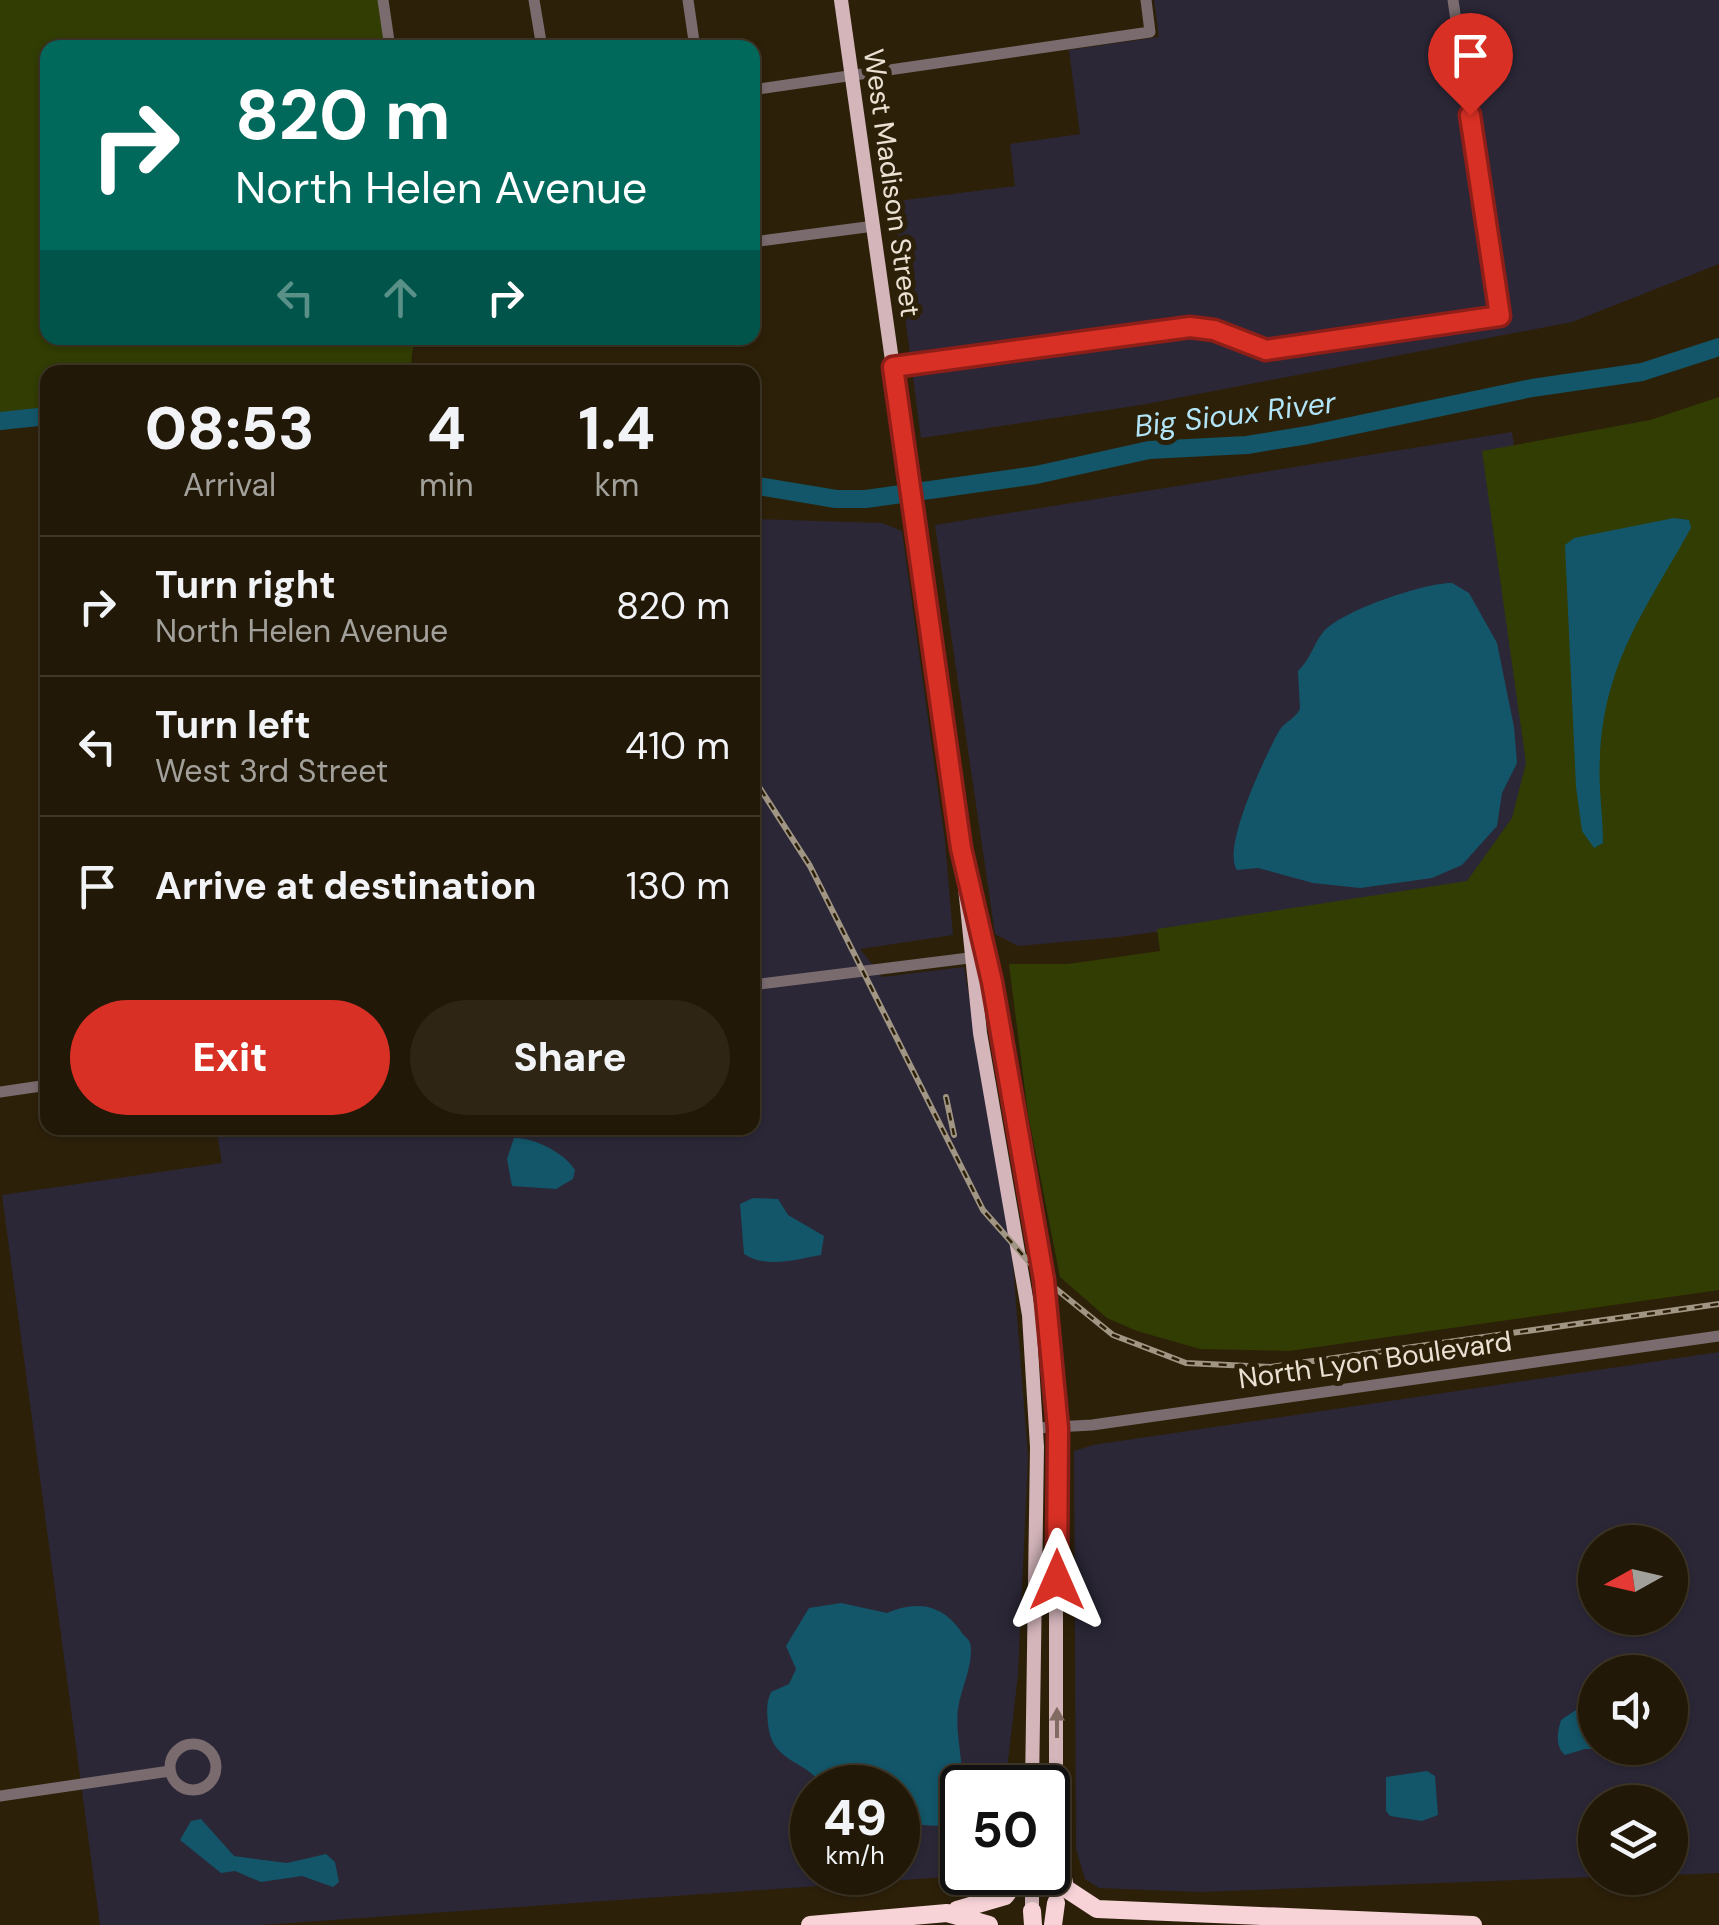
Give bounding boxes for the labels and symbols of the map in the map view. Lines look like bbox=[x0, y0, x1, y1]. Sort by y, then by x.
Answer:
pin bbox=[1428, 13, 1513, 116]
street label: West Madison Street bbox=[855, 47, 929, 319]
water label: Big Sioux River bbox=[1132, 382, 1339, 446]
street label: North Lyon Boulevard bbox=[1236, 1322, 1514, 1398]
north arrow bbox=[1578, 1525, 1688, 1635]
position arrow bbox=[1005, 1528, 1109, 1632]
one-way arrow bbox=[1049, 1706, 1065, 1738]
speed limit sign: 50 bbox=[940, 1765, 1070, 1895]

